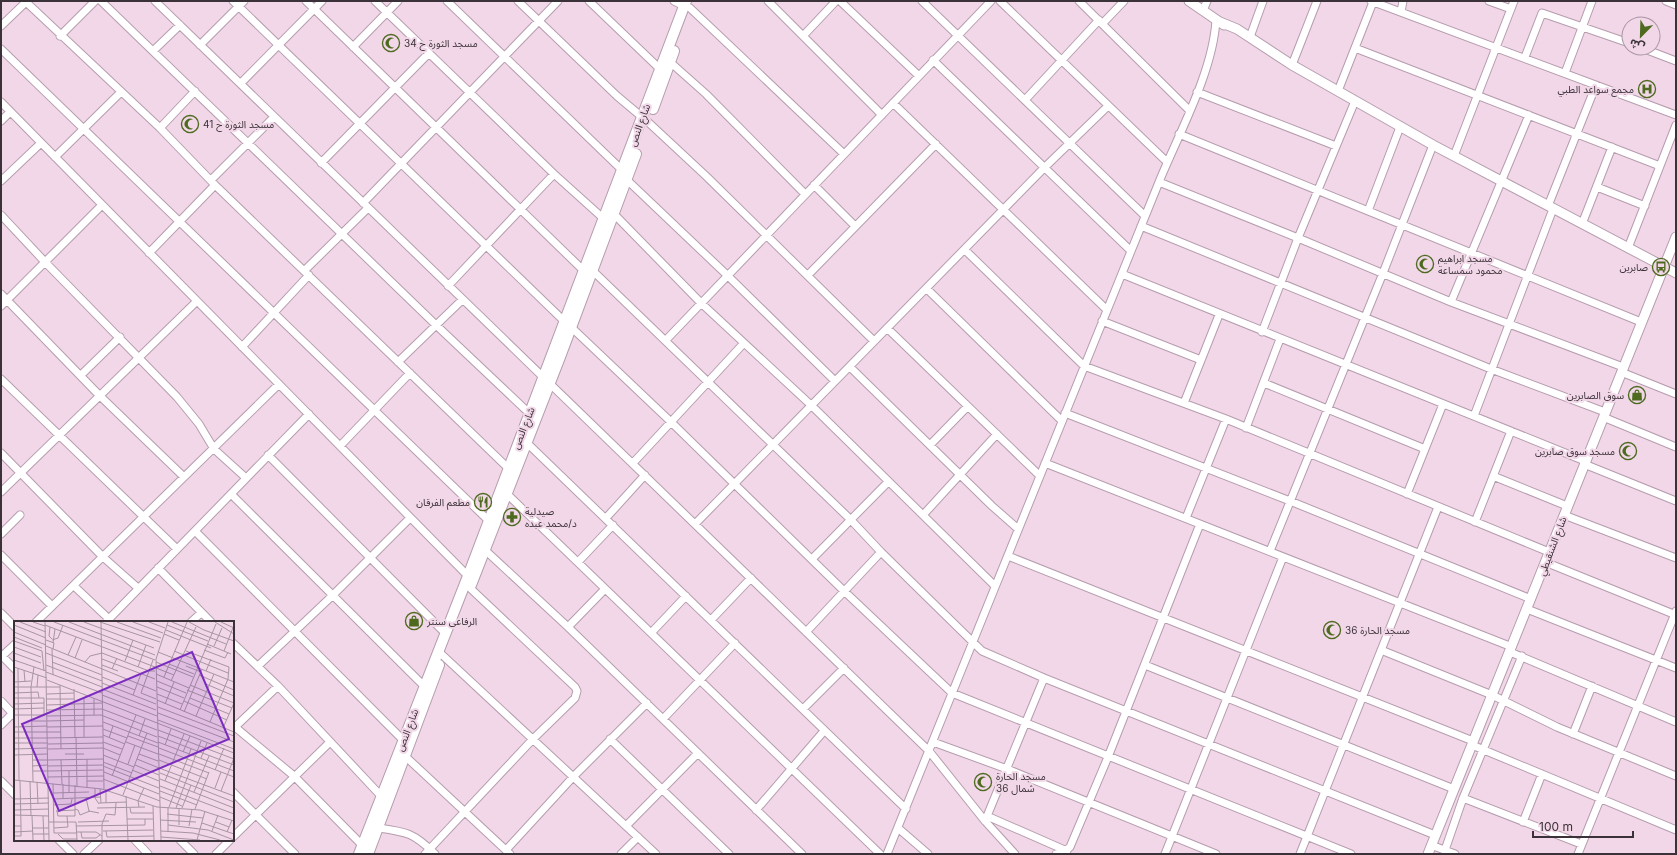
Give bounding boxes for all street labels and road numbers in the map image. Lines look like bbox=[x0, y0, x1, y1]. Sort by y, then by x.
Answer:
street label: شارع النص bbox=[626, 102, 654, 149]
street label: شارع النص bbox=[509, 405, 539, 452]
street label: شارع الشنقيطي bbox=[1535, 515, 1571, 578]
street label: شارع النص bbox=[393, 707, 422, 754]

